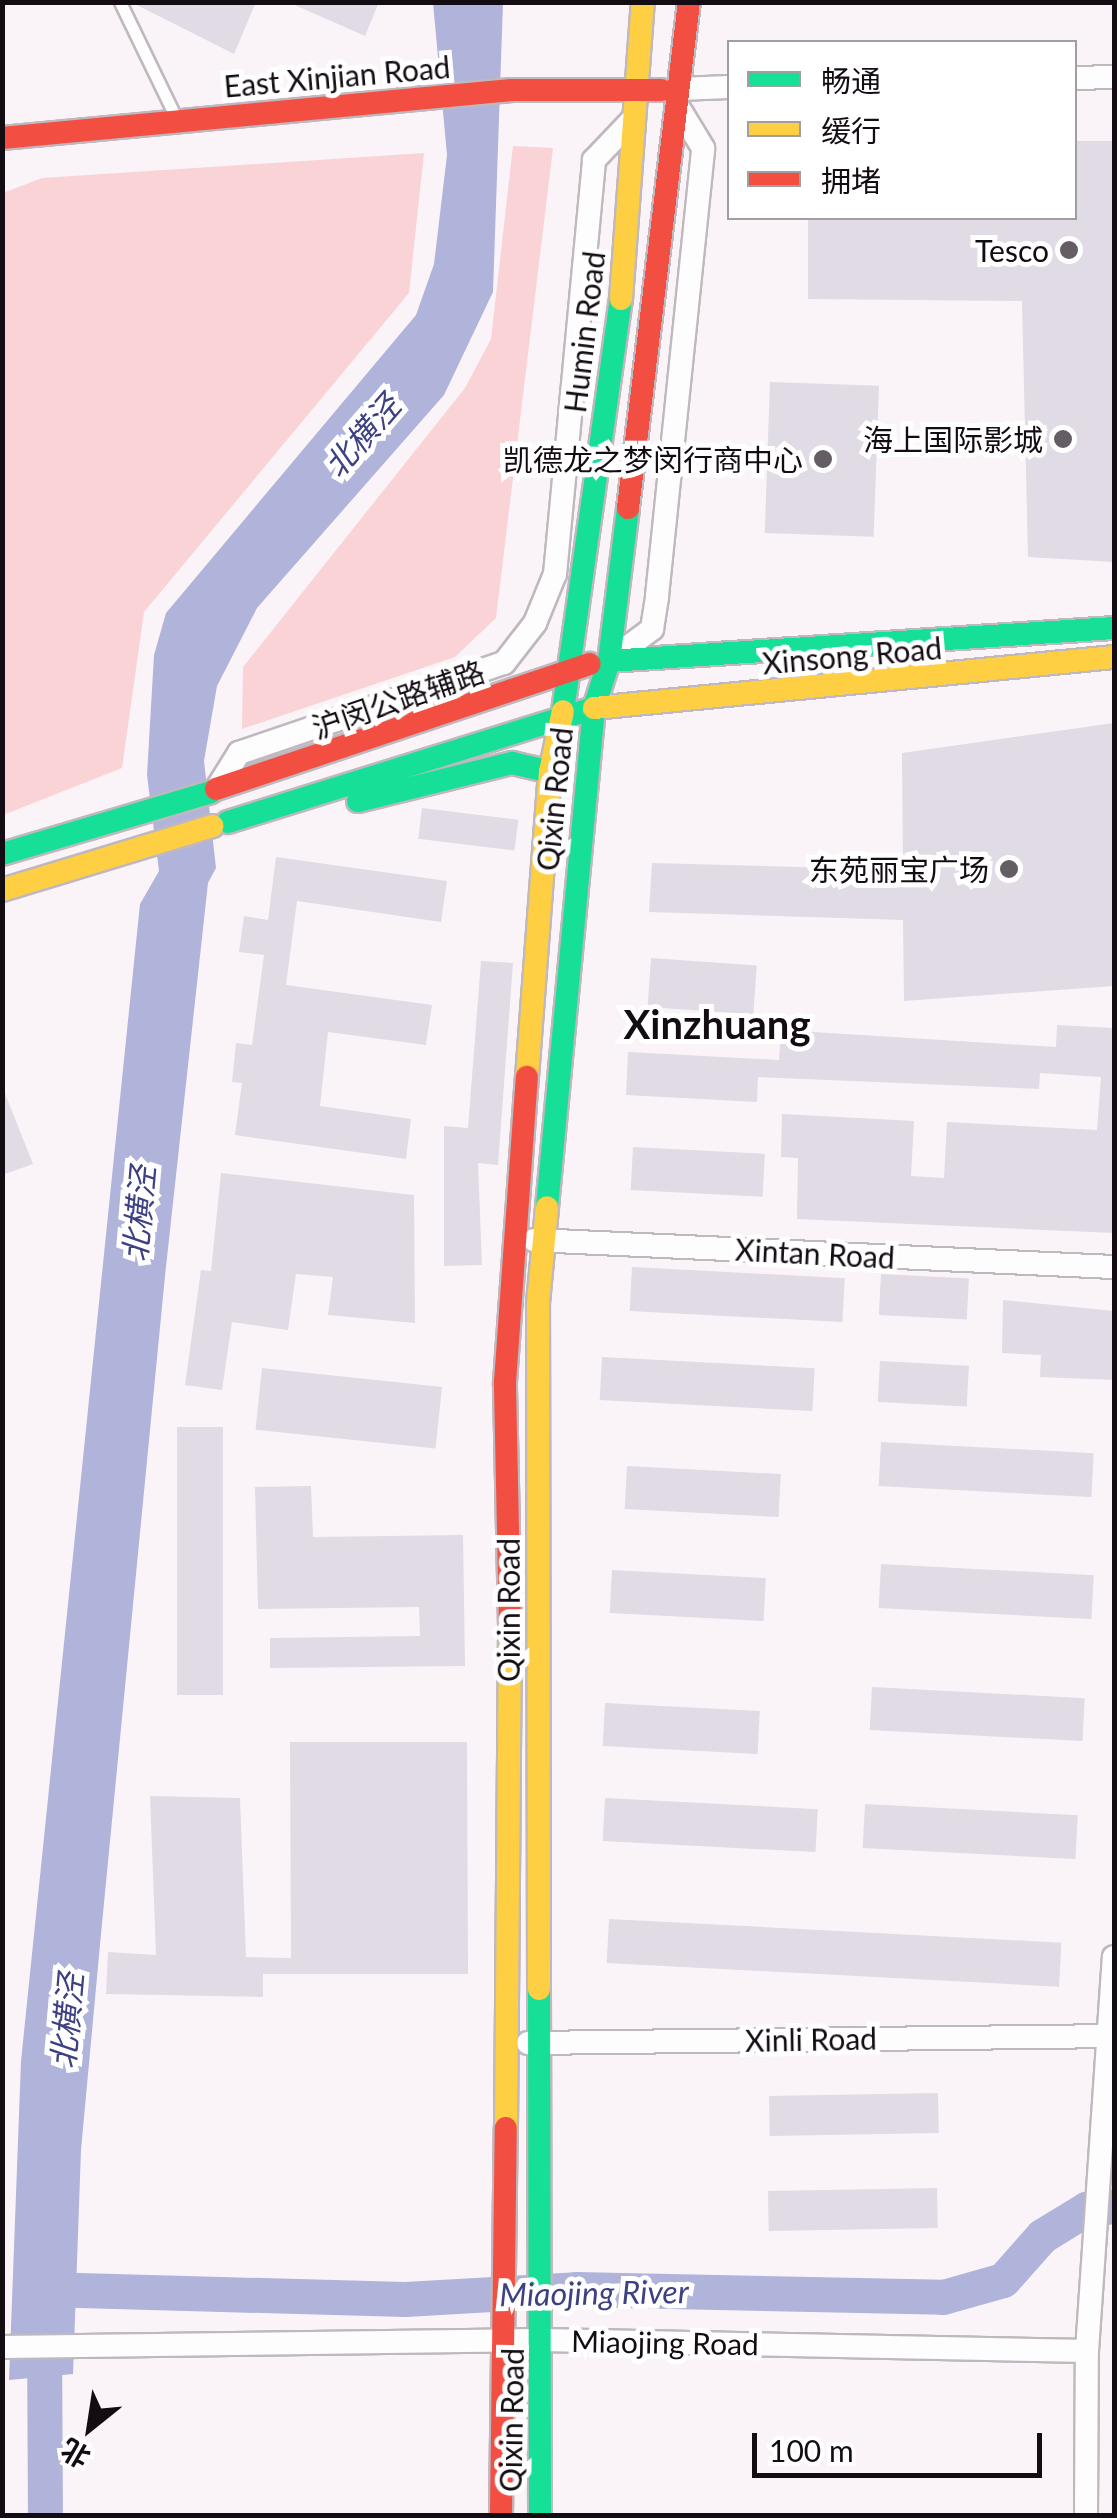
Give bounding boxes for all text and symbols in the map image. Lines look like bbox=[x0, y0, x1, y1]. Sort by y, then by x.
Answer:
legend bbox=[727, 40, 1077, 220]
street label: East Xinjian Road bbox=[222, 48, 452, 104]
text: 畅通 bbox=[821, 62, 881, 98]
text: 缓行 bbox=[821, 112, 881, 148]
text: 拥堵 bbox=[821, 162, 881, 198]
place label: Tesco bbox=[975, 232, 1049, 268]
marker: Tesco bbox=[1058, 239, 1080, 261]
street label: Humin Road bbox=[556, 249, 612, 415]
water label: 北横泾 bbox=[316, 387, 408, 485]
place label: 海上国际影城 bbox=[863, 421, 1043, 457]
marker: 海上国际影城 bbox=[1052, 428, 1074, 450]
place label: 凯德龙之梦闵行商中心 bbox=[503, 441, 803, 477]
marker: 凯德龙之梦闵行商中心 bbox=[812, 448, 834, 470]
street label: Xinsong Road bbox=[761, 629, 943, 681]
street label: 沪闵公路辅路 bbox=[307, 653, 489, 745]
street label: Qixin Road bbox=[529, 725, 579, 873]
place label: 东苑丽宝广场 bbox=[809, 851, 989, 887]
marker: 东苑丽宝广场 bbox=[998, 858, 1020, 880]
district label: Xinzhuang bbox=[623, 1000, 811, 1048]
water label: 北横泾 bbox=[116, 1165, 162, 1263]
street label: Xintan Road bbox=[734, 1231, 896, 1275]
street label: Qixin Road bbox=[490, 1538, 526, 1682]
water label: 北横泾 bbox=[44, 1972, 90, 2070]
street label: Xinli Road bbox=[745, 2020, 877, 2058]
water label: Miaojing River bbox=[499, 2272, 689, 2314]
street label: Miaojing Road bbox=[571, 2322, 759, 2362]
street label: Qixin Road bbox=[492, 2348, 530, 2492]
north arrow bbox=[40, 2378, 140, 2478]
scale bar bbox=[757, 2413, 1047, 2475]
text: 北 bbox=[54, 2432, 96, 2476]
text: 100 m bbox=[769, 2432, 854, 2468]

